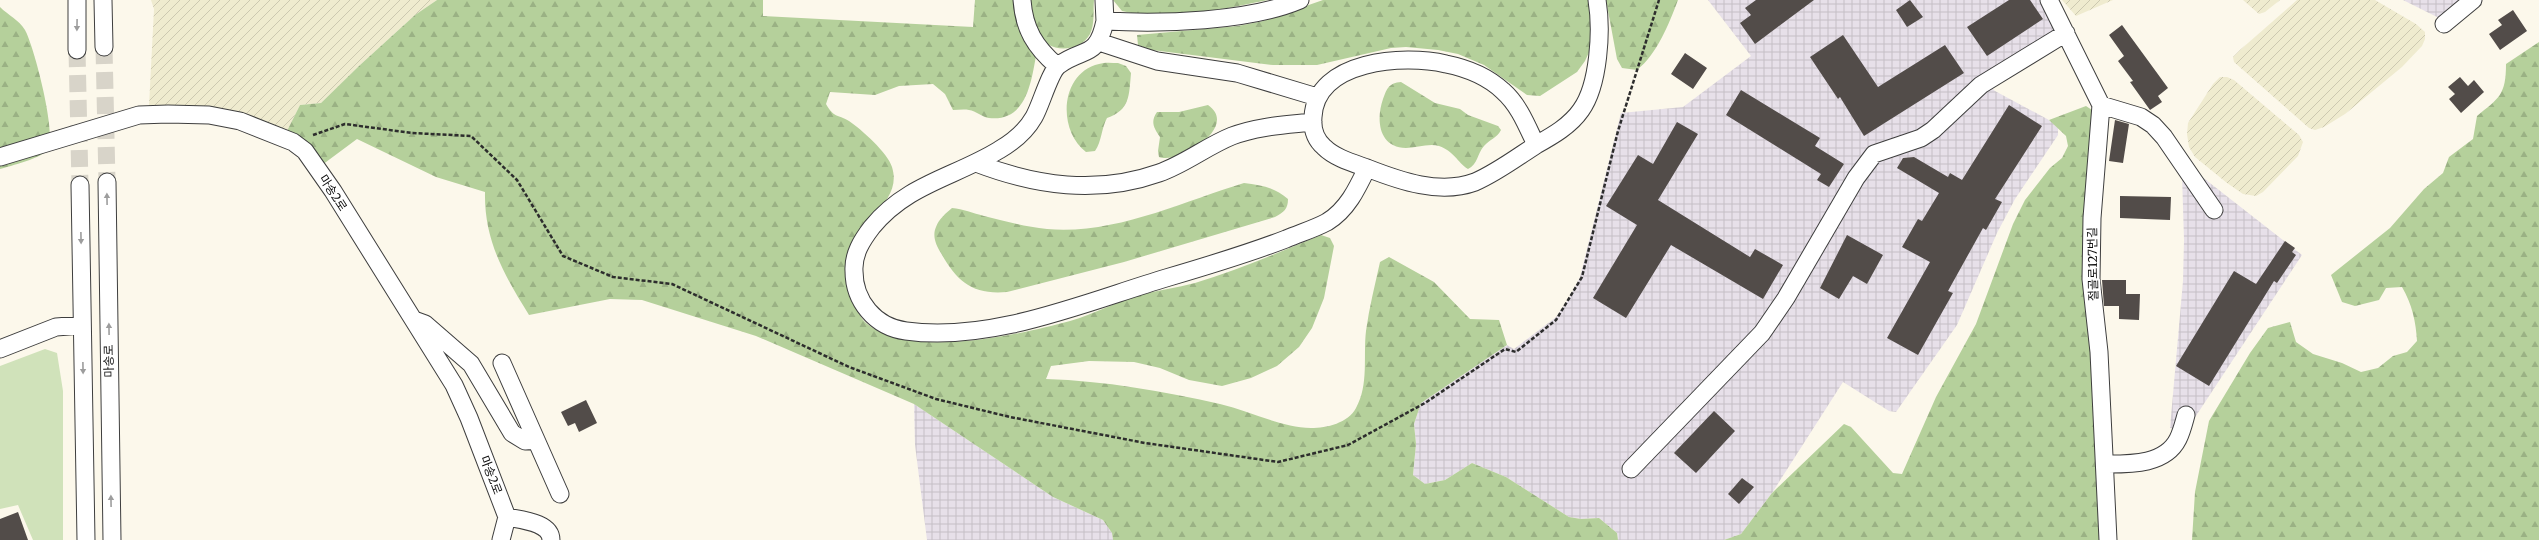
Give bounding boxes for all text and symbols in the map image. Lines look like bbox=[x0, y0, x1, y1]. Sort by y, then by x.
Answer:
one-way arrow bbox=[74, 19, 80, 32]
street label: 마송2로 bbox=[316, 172, 351, 214]
one-way arrow bbox=[104, 192, 110, 205]
street label: 절골로127번길 bbox=[2084, 227, 2101, 301]
one-way arrow bbox=[78, 232, 84, 245]
one-way arrow bbox=[106, 322, 112, 335]
street label: 마송로 bbox=[101, 344, 116, 378]
one-way arrow bbox=[80, 362, 86, 375]
street label: 마송2로 bbox=[477, 453, 506, 496]
one-way arrow bbox=[108, 494, 114, 507]

